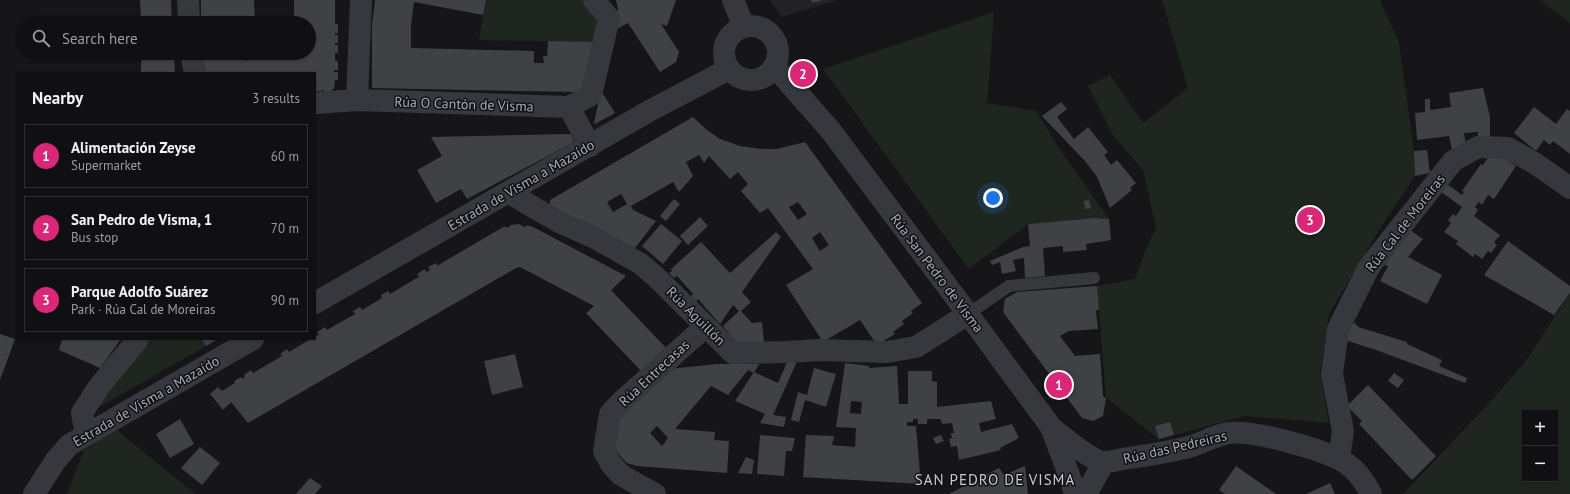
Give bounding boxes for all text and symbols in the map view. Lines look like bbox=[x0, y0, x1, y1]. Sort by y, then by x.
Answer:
search box bbox=[16, 16, 316, 60]
icon: search bbox=[30, 27, 52, 49]
text: Search here bbox=[62, 29, 138, 48]
pin: 2 bbox=[790, 59, 816, 89]
text: Nearby bbox=[32, 87, 83, 109]
text: 3 results bbox=[252, 90, 300, 107]
street label: Rúa O Cantón de Visma bbox=[394, 93, 534, 115]
street label: Estrada de Visma a Mazaído bbox=[444, 136, 598, 234]
text: Alimentación Zeyse bbox=[71, 138, 196, 157]
text: 1 bbox=[42, 148, 50, 165]
text: 60 m bbox=[271, 148, 299, 165]
text: Supermarket bbox=[71, 157, 141, 174]
street label: Rúa Cal de Moreiras bbox=[1361, 170, 1449, 275]
your location bbox=[983, 188, 1003, 208]
pin: 3 bbox=[1297, 205, 1323, 235]
text: San Pedro de Visma, 1 bbox=[71, 210, 212, 229]
street label: Rúa San Pedro de Visma bbox=[886, 210, 988, 336]
text: 2 bbox=[42, 220, 50, 237]
text: 70 m bbox=[271, 220, 299, 237]
text: Bus stop bbox=[71, 229, 118, 246]
text: Parque Adolfo Suárez bbox=[71, 282, 208, 301]
street label: Rúa Aguillón bbox=[663, 283, 729, 349]
text: 3 bbox=[42, 292, 50, 309]
text: 90 m bbox=[271, 292, 299, 309]
text: Park · Rúa Cal de Moreiras bbox=[71, 301, 216, 318]
street label: Rúa Entrecasas bbox=[615, 336, 693, 410]
street label: Estrada de Visma a Mazaído bbox=[69, 352, 223, 450]
pin: 1 bbox=[1046, 370, 1072, 400]
map controls bbox=[1522, 410, 1558, 482]
button: + bbox=[1522, 410, 1558, 446]
street label: Rúa das Pedreiras bbox=[1121, 426, 1229, 468]
button: − bbox=[1522, 446, 1558, 482]
district label: SAN PEDRO DE VISMA bbox=[915, 470, 1075, 489]

